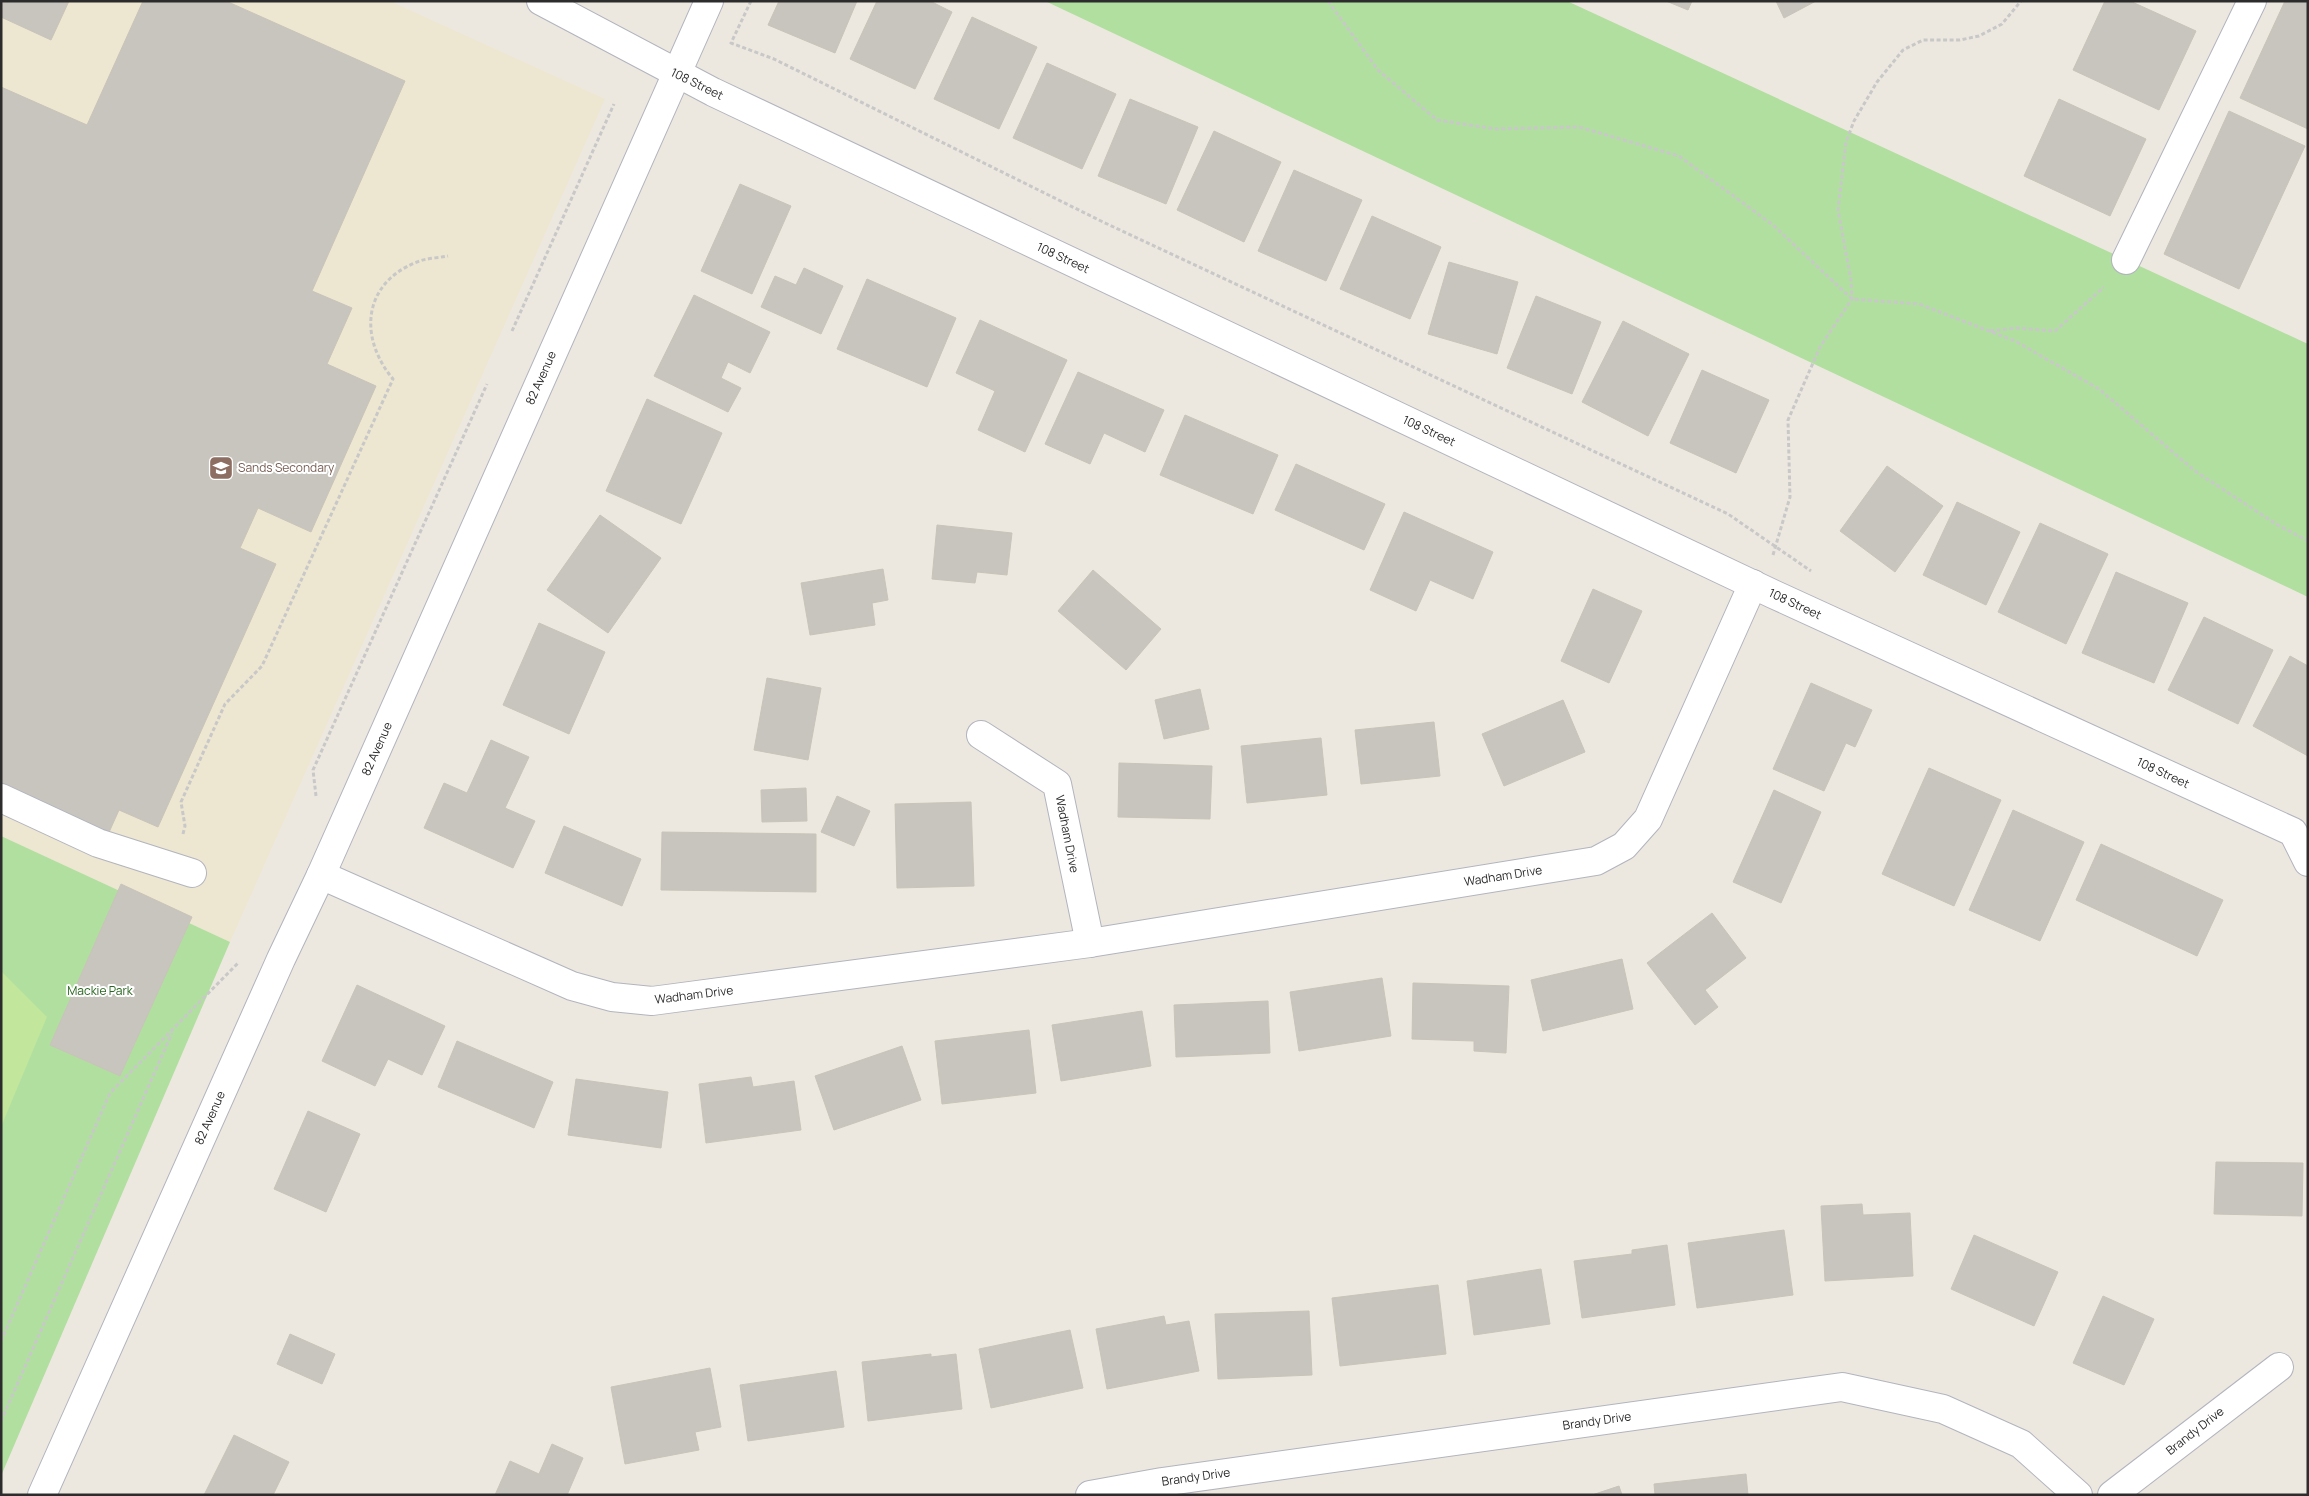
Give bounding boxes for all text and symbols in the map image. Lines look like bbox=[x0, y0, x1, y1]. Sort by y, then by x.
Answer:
street label: 108 Street bbox=[668, 63, 727, 104]
street label: 108 Street bbox=[1034, 238, 1093, 277]
street label: 82 Avenue bbox=[521, 348, 560, 407]
street label: 108 Street bbox=[1400, 411, 1459, 450]
school or university icon: Sands Secondary bbox=[208, 455, 234, 481]
place label: Sands Secondary bbox=[238, 459, 335, 476]
street label: 108 Street bbox=[1766, 584, 1825, 623]
street label: 82 Avenue bbox=[357, 719, 396, 778]
street label: 108 Street bbox=[2134, 753, 2193, 792]
street label: Wadham Drive bbox=[1052, 794, 1083, 874]
street label: Wadham Drive bbox=[1463, 861, 1543, 890]
street label: Wadham Drive bbox=[654, 981, 734, 1008]
park label: Mackie Park bbox=[67, 982, 134, 999]
street label: 82 Avenue bbox=[190, 1088, 229, 1147]
street label: Brandy Drive bbox=[2162, 1403, 2227, 1459]
street label: Brandy Drive bbox=[1562, 1407, 1632, 1434]
street label: Brandy Drive bbox=[1161, 1463, 1231, 1490]

